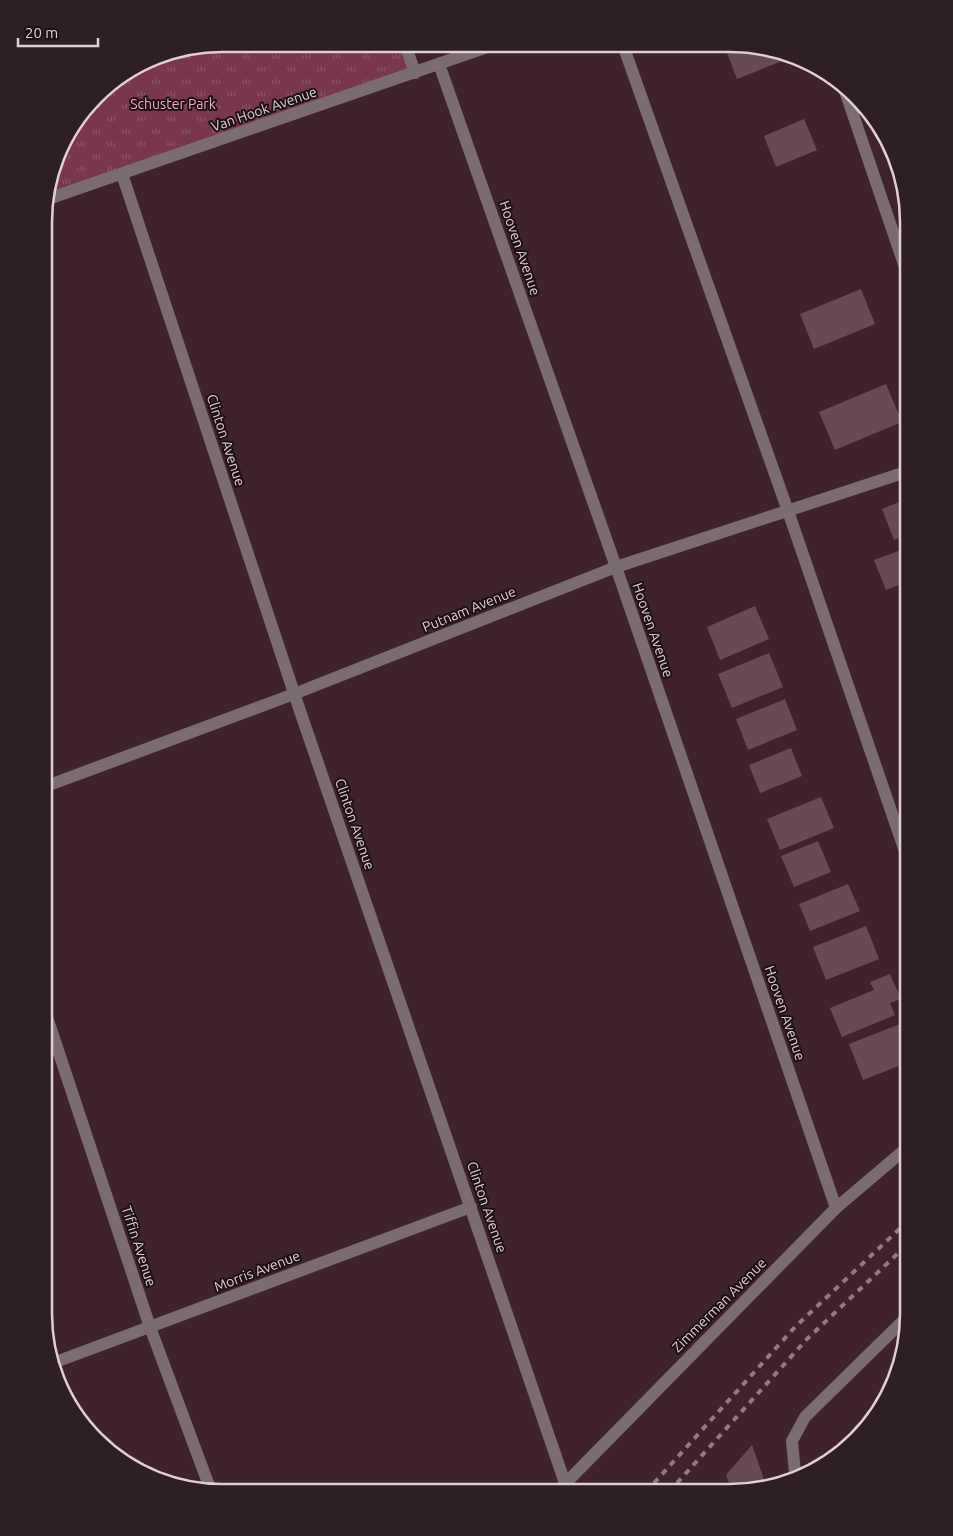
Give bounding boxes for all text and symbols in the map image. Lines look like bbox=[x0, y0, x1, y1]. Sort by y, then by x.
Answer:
scale bar bbox=[18, 15, 98, 47]
text: 20 m bbox=[25, 24, 58, 41]
street label: Van Hook Avenue bbox=[209, 83, 319, 135]
park label: Schuster Park bbox=[130, 96, 216, 112]
street label: Hooven Avenue bbox=[496, 199, 544, 297]
street label: Clinton Avenue bbox=[204, 392, 248, 488]
street label: Hooven Avenue bbox=[629, 581, 677, 679]
street label: Putnam Avenue bbox=[420, 583, 518, 635]
street label: Clinton Avenue bbox=[332, 776, 378, 872]
street label: Hooven Avenue bbox=[761, 964, 809, 1062]
street label: Clinton Avenue bbox=[464, 1159, 510, 1255]
street label: Tiffin Avenue bbox=[118, 1204, 160, 1288]
street label: Morris Avenue bbox=[212, 1247, 302, 1295]
street label: Zimmerman Avenue bbox=[669, 1255, 769, 1355]

